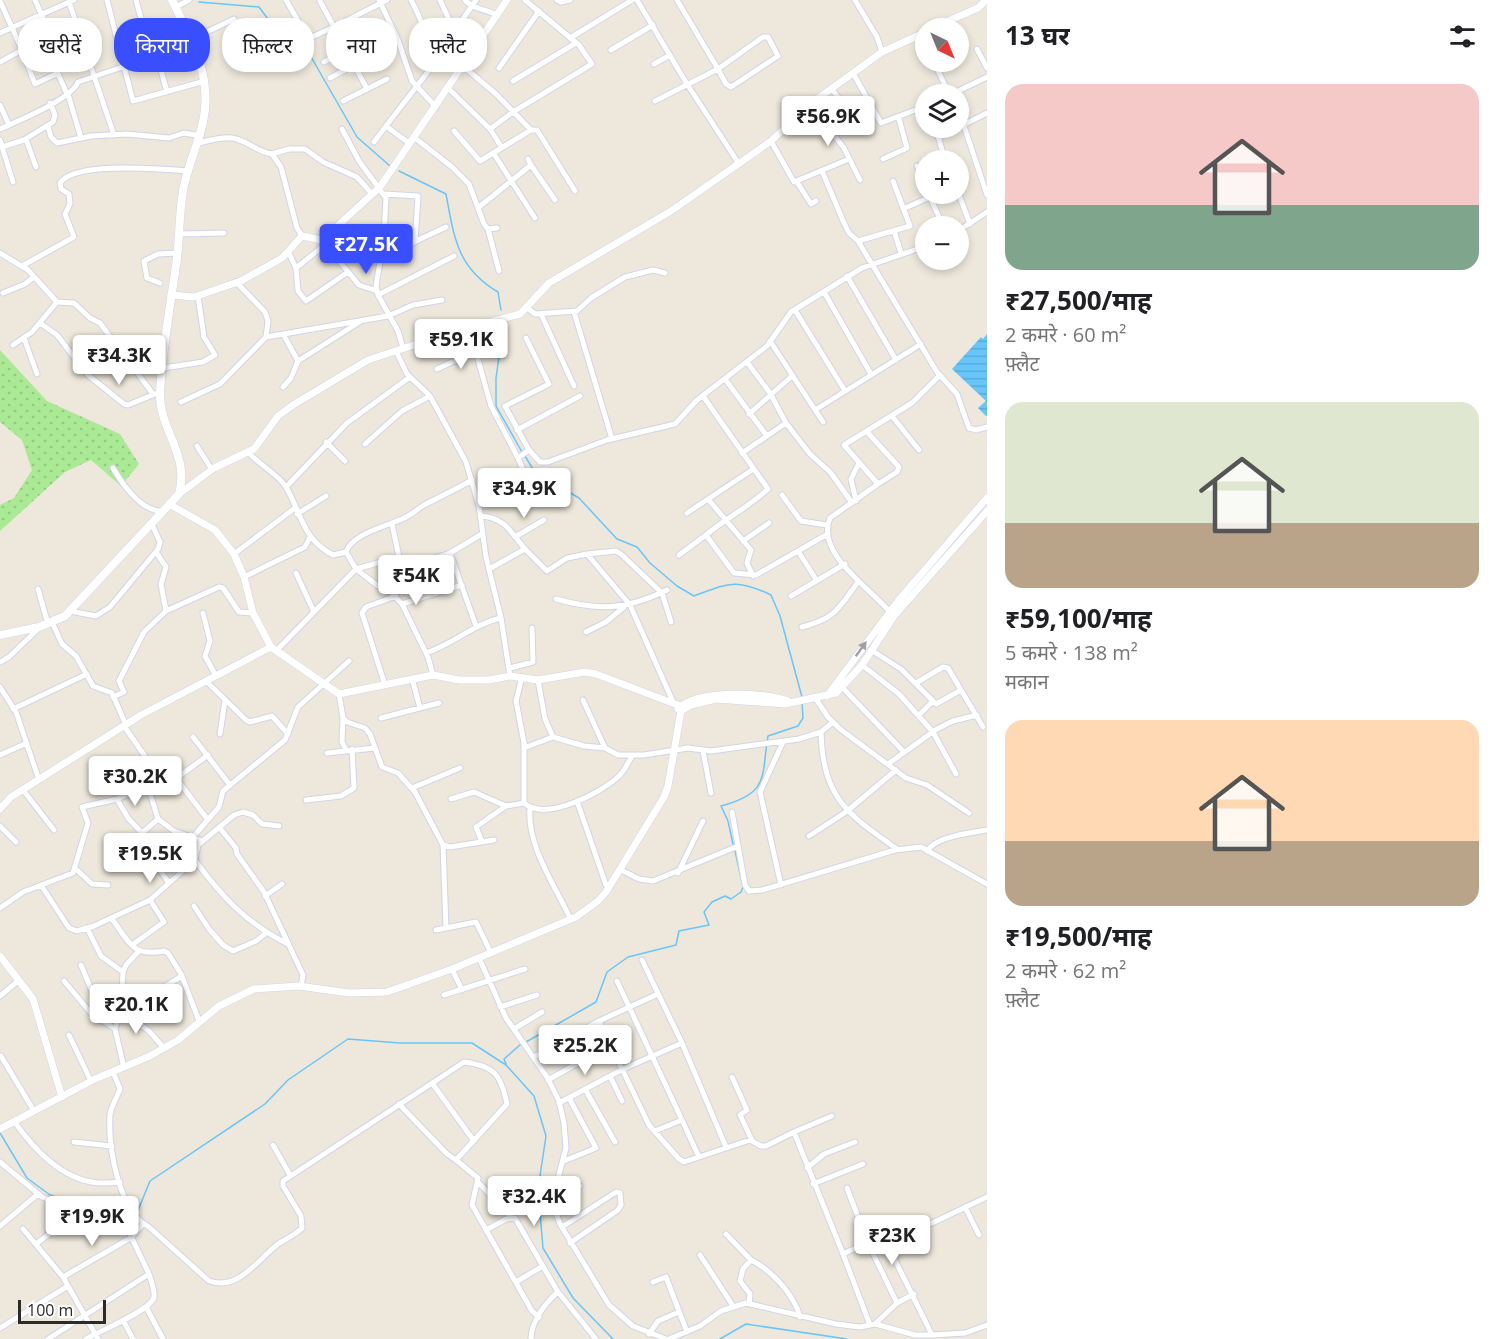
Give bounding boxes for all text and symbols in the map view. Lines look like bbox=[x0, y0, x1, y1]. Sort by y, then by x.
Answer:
text: 13 घर bbox=[1005, 17, 1070, 53]
chip: खरीदें bbox=[18, 18, 102, 72]
chip: किराया bbox=[114, 18, 210, 72]
chip: फ़िल्टर bbox=[222, 18, 314, 72]
chip: नया bbox=[326, 18, 397, 72]
chip: फ़्लैट bbox=[409, 18, 487, 72]
north arrow bbox=[915, 18, 969, 72]
map controls bbox=[915, 18, 969, 270]
icon: filters bbox=[1446, 20, 1479, 53]
button: layers bbox=[915, 84, 969, 138]
pin: ₹56.9K bbox=[779, 96, 877, 147]
text: ₹56.9K bbox=[796, 102, 860, 129]
icon: home bbox=[1188, 123, 1296, 231]
button: + bbox=[915, 150, 969, 204]
button: − bbox=[915, 216, 969, 270]
pin: ₹27.5K bbox=[317, 224, 415, 275]
text: ₹27.5K bbox=[334, 230, 398, 257]
text: ₹27,500/माह bbox=[1005, 282, 1152, 318]
pin: ₹59.1K bbox=[412, 319, 510, 370]
text: 2 कमरे · 60 m² bbox=[1005, 321, 1126, 348]
text: ₹59.1K bbox=[429, 325, 493, 352]
pin: ₹34.3K bbox=[70, 335, 168, 386]
text: ₹34.3K bbox=[87, 341, 151, 368]
text: फ़्लैट bbox=[1005, 350, 1040, 377]
icon: home bbox=[1188, 441, 1296, 549]
pin: ₹34.9K bbox=[475, 468, 573, 519]
text: ₹34.9K bbox=[492, 474, 556, 501]
pin: ₹54K bbox=[380, 555, 452, 606]
text: ₹54K bbox=[392, 561, 440, 588]
text: ₹59,100/माह bbox=[1005, 600, 1152, 636]
text: 5 कमरे · 138 m² bbox=[1005, 639, 1138, 666]
one-way arrow bbox=[855, 641, 867, 657]
text: मकान bbox=[1005, 668, 1049, 695]
pin: ₹30.2K bbox=[86, 756, 184, 807]
icon: home bbox=[1188, 759, 1296, 867]
text: ₹30.2K bbox=[103, 762, 167, 789]
pin: ₹19.5K bbox=[101, 833, 199, 884]
text: ₹19.5K bbox=[118, 839, 182, 866]
text: ₹19,500/माह bbox=[1005, 918, 1152, 954]
text: 2 कमरे · 62 m² bbox=[1005, 957, 1126, 984]
pin: ₹20.1K bbox=[87, 984, 185, 1035]
text: फ़्लैट bbox=[1005, 986, 1040, 1013]
text: ₹20.1K bbox=[104, 990, 168, 1017]
pin: ₹25.2K bbox=[536, 1025, 634, 1076]
text: ₹25.2K bbox=[553, 1031, 617, 1058]
pin: ₹32.4K bbox=[485, 1176, 583, 1227]
text: ₹32.4K bbox=[502, 1182, 566, 1209]
pin: ₹19.9K bbox=[43, 1196, 141, 1247]
text: ₹19.9K bbox=[60, 1202, 124, 1229]
pin: ₹23K bbox=[856, 1215, 928, 1266]
text: ₹23K bbox=[868, 1221, 916, 1248]
scale bar bbox=[18, 1297, 106, 1324]
text: 100 m bbox=[27, 1299, 73, 1321]

